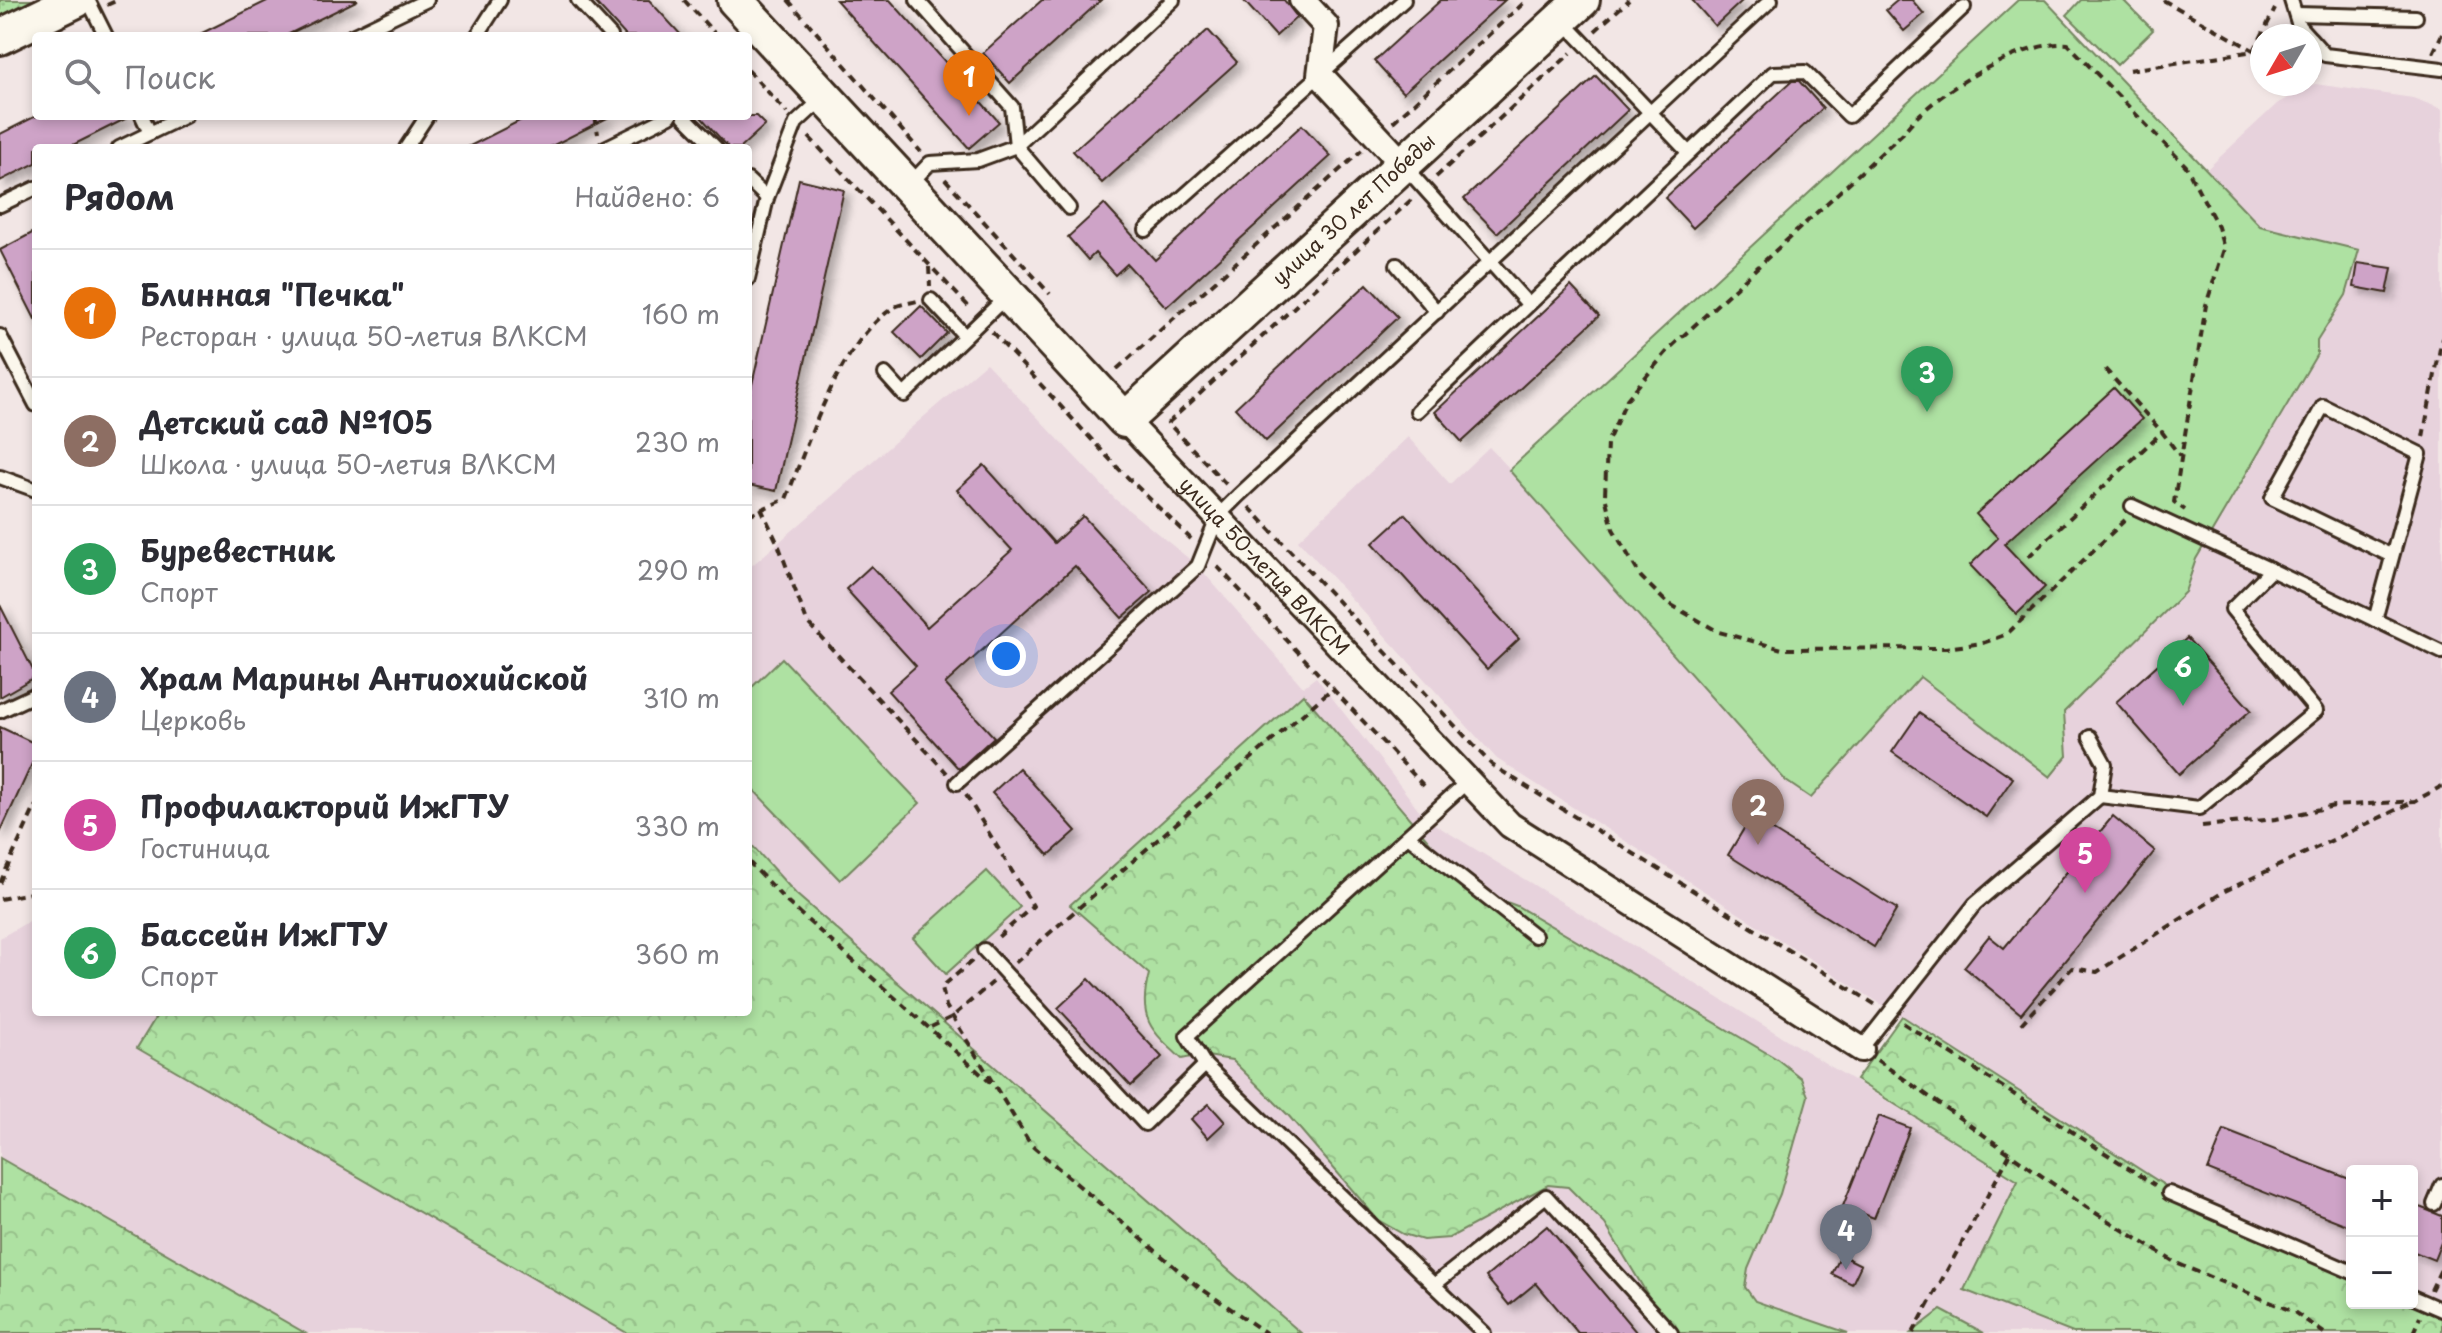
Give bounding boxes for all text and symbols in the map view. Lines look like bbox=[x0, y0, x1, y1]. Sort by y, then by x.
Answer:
north arrow bbox=[2250, 24, 2322, 96]
search box bbox=[32, 32, 752, 120]
pin: 1 bbox=[943, 50, 995, 116]
icon: search bbox=[60, 54, 104, 98]
text: Поиск bbox=[124, 54, 215, 99]
street label: улица 30 лет Победы bbox=[1265, 126, 1442, 292]
text: Рядом bbox=[64, 170, 175, 222]
text: Найдено: 6 bbox=[574, 177, 720, 216]
text: Блинная "Печка" bbox=[140, 271, 404, 316]
text: 1 bbox=[84, 294, 96, 333]
text: 160 m bbox=[642, 294, 720, 333]
text: Ресторан · улица 50-летия ВЛКСМ bbox=[140, 316, 588, 355]
pin: 3 bbox=[1901, 346, 1953, 412]
text: Детский сад №105 bbox=[140, 399, 433, 444]
text: 2 bbox=[81, 422, 99, 461]
text: 230 m bbox=[635, 422, 720, 461]
text: Школа · улица 50-летия ВЛКСМ bbox=[140, 444, 557, 483]
street label: улица 50-летия ВЛКСМ bbox=[1173, 470, 1357, 662]
text: Буревестник bbox=[140, 527, 335, 572]
text: 3 bbox=[81, 550, 99, 589]
text: 290 m bbox=[637, 550, 720, 589]
text: Спорт bbox=[140, 572, 218, 611]
your location bbox=[986, 636, 1026, 676]
pin: 6 bbox=[2157, 640, 2209, 706]
text: Храм Марины Антиохийской bbox=[140, 655, 588, 700]
text: 4 bbox=[81, 678, 99, 717]
text: 310 m bbox=[642, 678, 720, 717]
text: Церковь bbox=[140, 700, 246, 739]
pin: 2 bbox=[1732, 779, 1784, 845]
text: Профилакторий ИжГТУ bbox=[140, 783, 509, 828]
text: 5 bbox=[82, 806, 98, 845]
text: 330 m bbox=[635, 806, 720, 845]
pin: 5 bbox=[2059, 827, 2111, 893]
text: Гостиница bbox=[140, 828, 270, 867]
text: Бассейн ИжГТУ bbox=[140, 911, 388, 956]
text: 6 bbox=[81, 934, 99, 973]
text: 360 m bbox=[635, 934, 720, 973]
text: Спорт bbox=[140, 956, 218, 995]
map controls bbox=[2346, 1165, 2418, 1309]
button: + bbox=[2346, 1165, 2418, 1237]
pin: 4 bbox=[1820, 1204, 1872, 1270]
button: − bbox=[2346, 1237, 2418, 1309]

